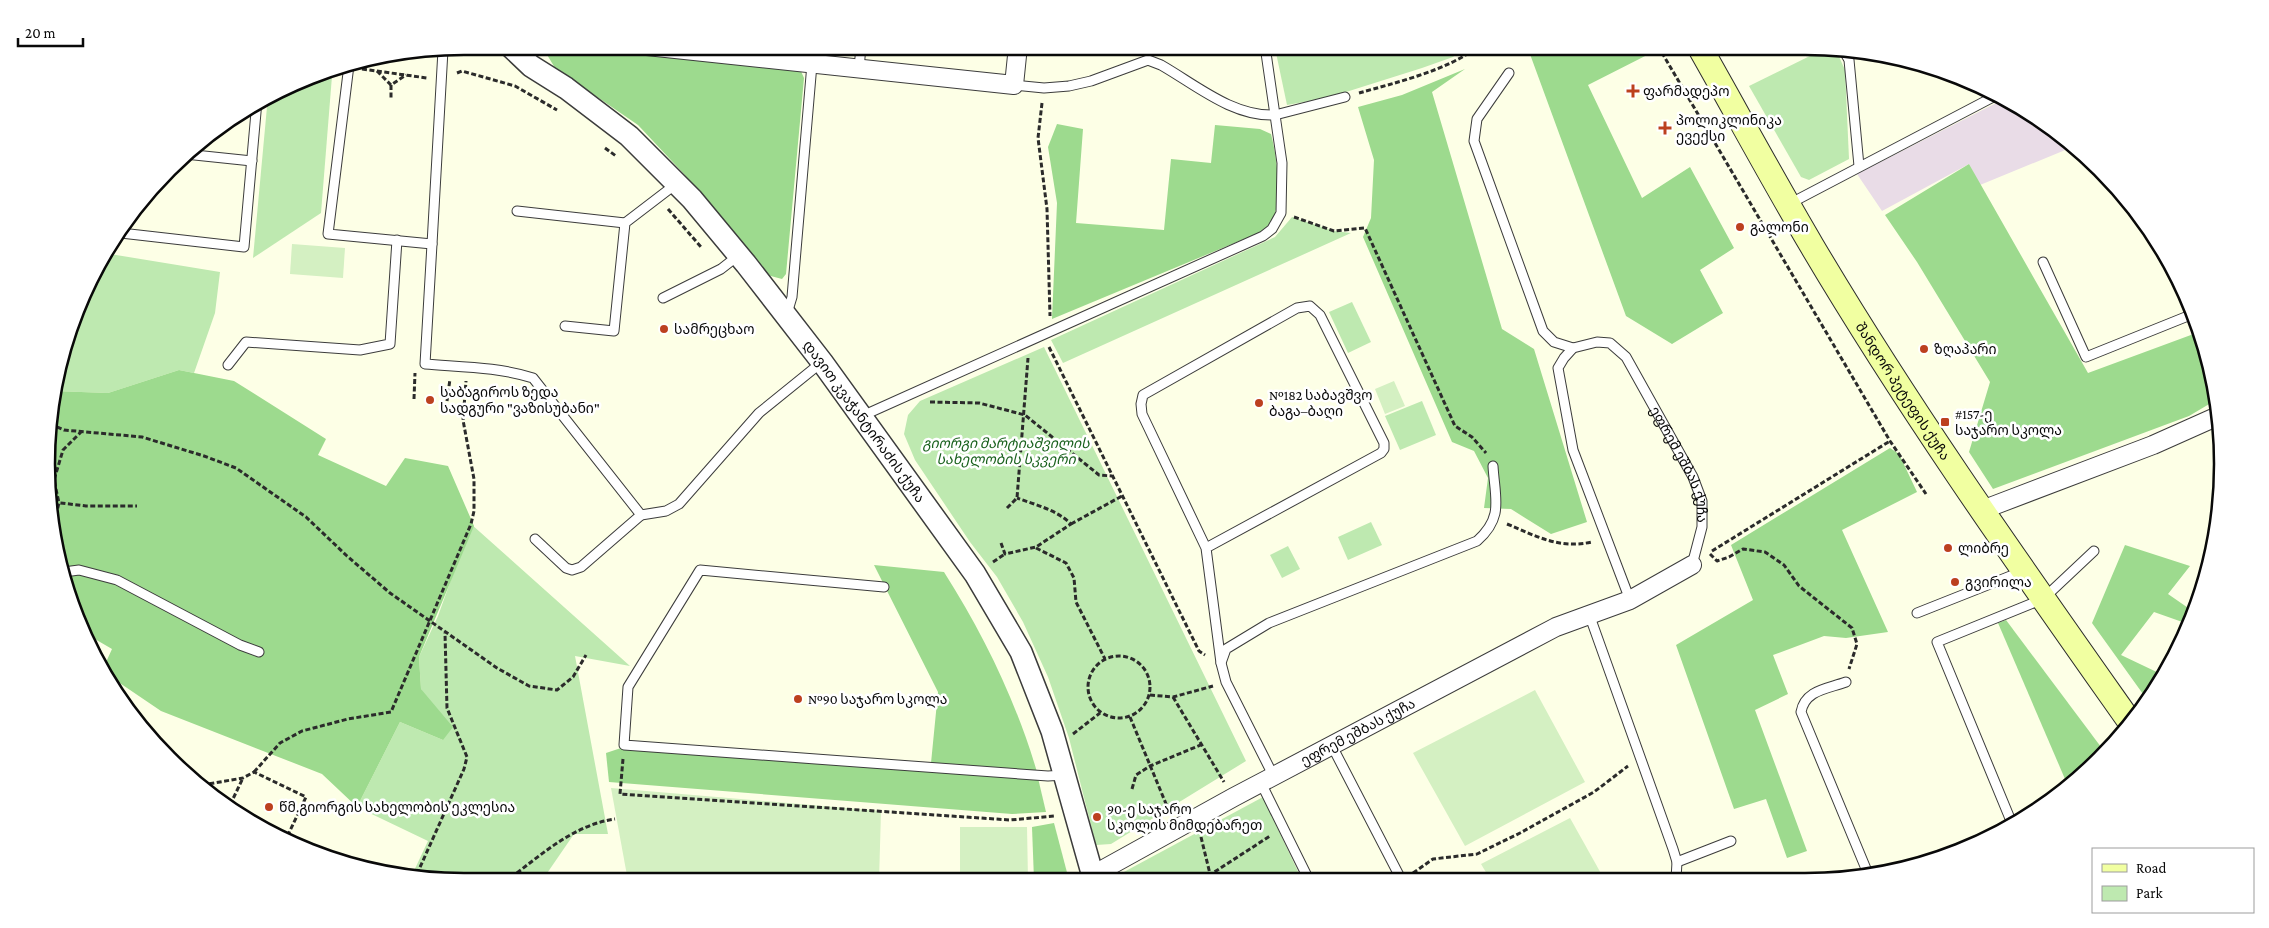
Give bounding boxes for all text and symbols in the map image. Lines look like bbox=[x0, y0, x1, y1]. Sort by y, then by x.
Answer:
scale bar bbox=[18, 15, 82, 47]
text: 20 m bbox=[25, 25, 56, 41]
place label: ფარმადეპო bbox=[1643, 83, 1729, 100]
marker: ფარმადეპო bbox=[1627, 85, 1639, 97]
place label: პოლიკლინიკა ევექსი bbox=[1676, 112, 1782, 145]
marker: პოლიკლინიკა ევექსი bbox=[1658, 121, 1672, 135]
place label: გალონი bbox=[1750, 219, 1809, 236]
marker: გალონი bbox=[1734, 221, 1746, 233]
street label: შანდორ პეტეფის ქუჩა bbox=[1852, 319, 1954, 463]
place label: სამრეცხაო bbox=[674, 321, 755, 338]
marker: სამრეცხაო bbox=[658, 323, 670, 335]
street label: დავით კვაჭანტირაძის ქუჩა bbox=[799, 337, 929, 505]
place label: ზღაპარი bbox=[1934, 341, 1997, 358]
marker: ზღაპარი bbox=[1918, 343, 1930, 355]
place label: საბაგიროს ზედა სადგური "ვაზისუბანი" bbox=[440, 384, 600, 417]
place label: №182 საბავშვო ბაგა–ბაღი bbox=[1269, 387, 1373, 420]
marker: საბაგიროს ზედა სადგური "ვაზისუბანი" bbox=[424, 394, 436, 406]
marker: №182 საბავშვო ბაგა–ბაღი bbox=[1253, 397, 1265, 409]
street label: ეფრემ ეშბას ქუჩა bbox=[1646, 403, 1710, 523]
place label: #157-ე საჯარო სკოლა bbox=[1955, 406, 2062, 439]
marker: #157-ე საჯარო სკოლა bbox=[1939, 416, 1951, 428]
park label: გიორგი მარტიაშვილის სახელობის სკვერი bbox=[923, 435, 1090, 468]
place label: ლიბრე bbox=[1958, 540, 2009, 557]
marker: ლიბრე bbox=[1942, 542, 1954, 554]
place label: გვირილა bbox=[1965, 574, 2032, 591]
marker: გვირილა bbox=[1949, 576, 1961, 588]
place label: №90 საჯარო სკოლა bbox=[808, 691, 947, 708]
marker: №90 საჯარო სკოლა bbox=[792, 693, 804, 705]
street label: ეფრემ ეშბას ქუჩა bbox=[1298, 695, 1418, 769]
place label: წმ.გიორგის სახელობის ეკლესია bbox=[279, 799, 515, 816]
marker: წმ.გიორგის სახელობის ეკლესია bbox=[263, 801, 275, 813]
place label: 90-ე საჯარო სკოლის მიმდებარეთ bbox=[1107, 801, 1262, 834]
marker: 90-ე საჯარო სკოლის მიმდებარეთ bbox=[1091, 811, 1103, 823]
legend bbox=[2092, 848, 2254, 913]
text: Road bbox=[2136, 860, 2167, 876]
text: Park bbox=[2136, 885, 2163, 901]

